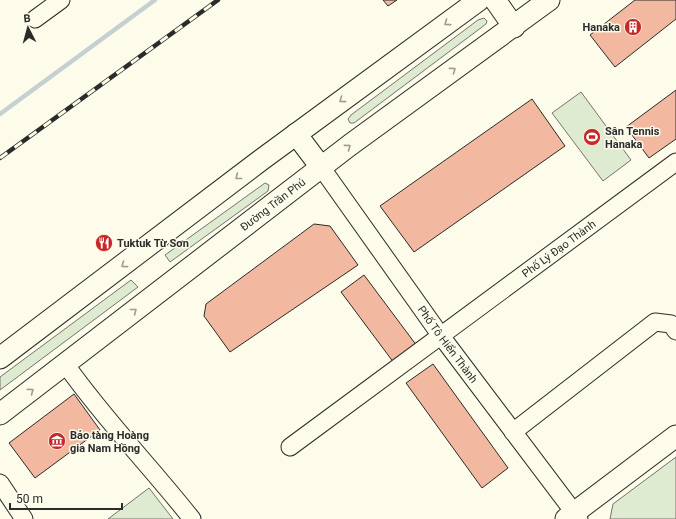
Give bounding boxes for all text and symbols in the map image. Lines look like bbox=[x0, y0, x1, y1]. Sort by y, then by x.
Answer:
north arrow bbox=[8, 8, 48, 48]
text: B bbox=[23, 12, 31, 25]
building icon: Hanaka bbox=[623, 17, 643, 37]
one-way arrow bbox=[445, 18, 452, 25]
place label: Hanaka bbox=[583, 21, 620, 34]
one-way arrow bbox=[449, 68, 456, 75]
one-way arrow bbox=[340, 95, 347, 102]
place label: Sân Tennis Hanaka bbox=[605, 125, 660, 151]
sports icon: Sân Tennis Hanaka bbox=[582, 127, 602, 147]
one-way arrow bbox=[343, 144, 350, 151]
one-way arrow bbox=[235, 172, 242, 179]
street label: Đường Trần Phú bbox=[238, 175, 308, 234]
street label: Phố Lý Đạo Thành bbox=[519, 217, 598, 280]
restaurant icon: Tuktuk Từ Sơn bbox=[94, 233, 114, 253]
place label: Tuktuk Từ Sơn bbox=[117, 237, 189, 250]
one-way arrow bbox=[121, 260, 128, 267]
street label: Phố Tô Hiến Thành bbox=[415, 303, 481, 385]
one-way arrow bbox=[130, 309, 137, 316]
one-way arrow bbox=[27, 389, 34, 396]
place label: Bảo tàng Hoàng gia Nam Hồng bbox=[70, 429, 149, 455]
museum icon: Bảo tàng Hoàng gia Nam Hồng bbox=[47, 431, 67, 451]
scale bar bbox=[10, 485, 122, 511]
text: 50 m bbox=[16, 492, 43, 506]

